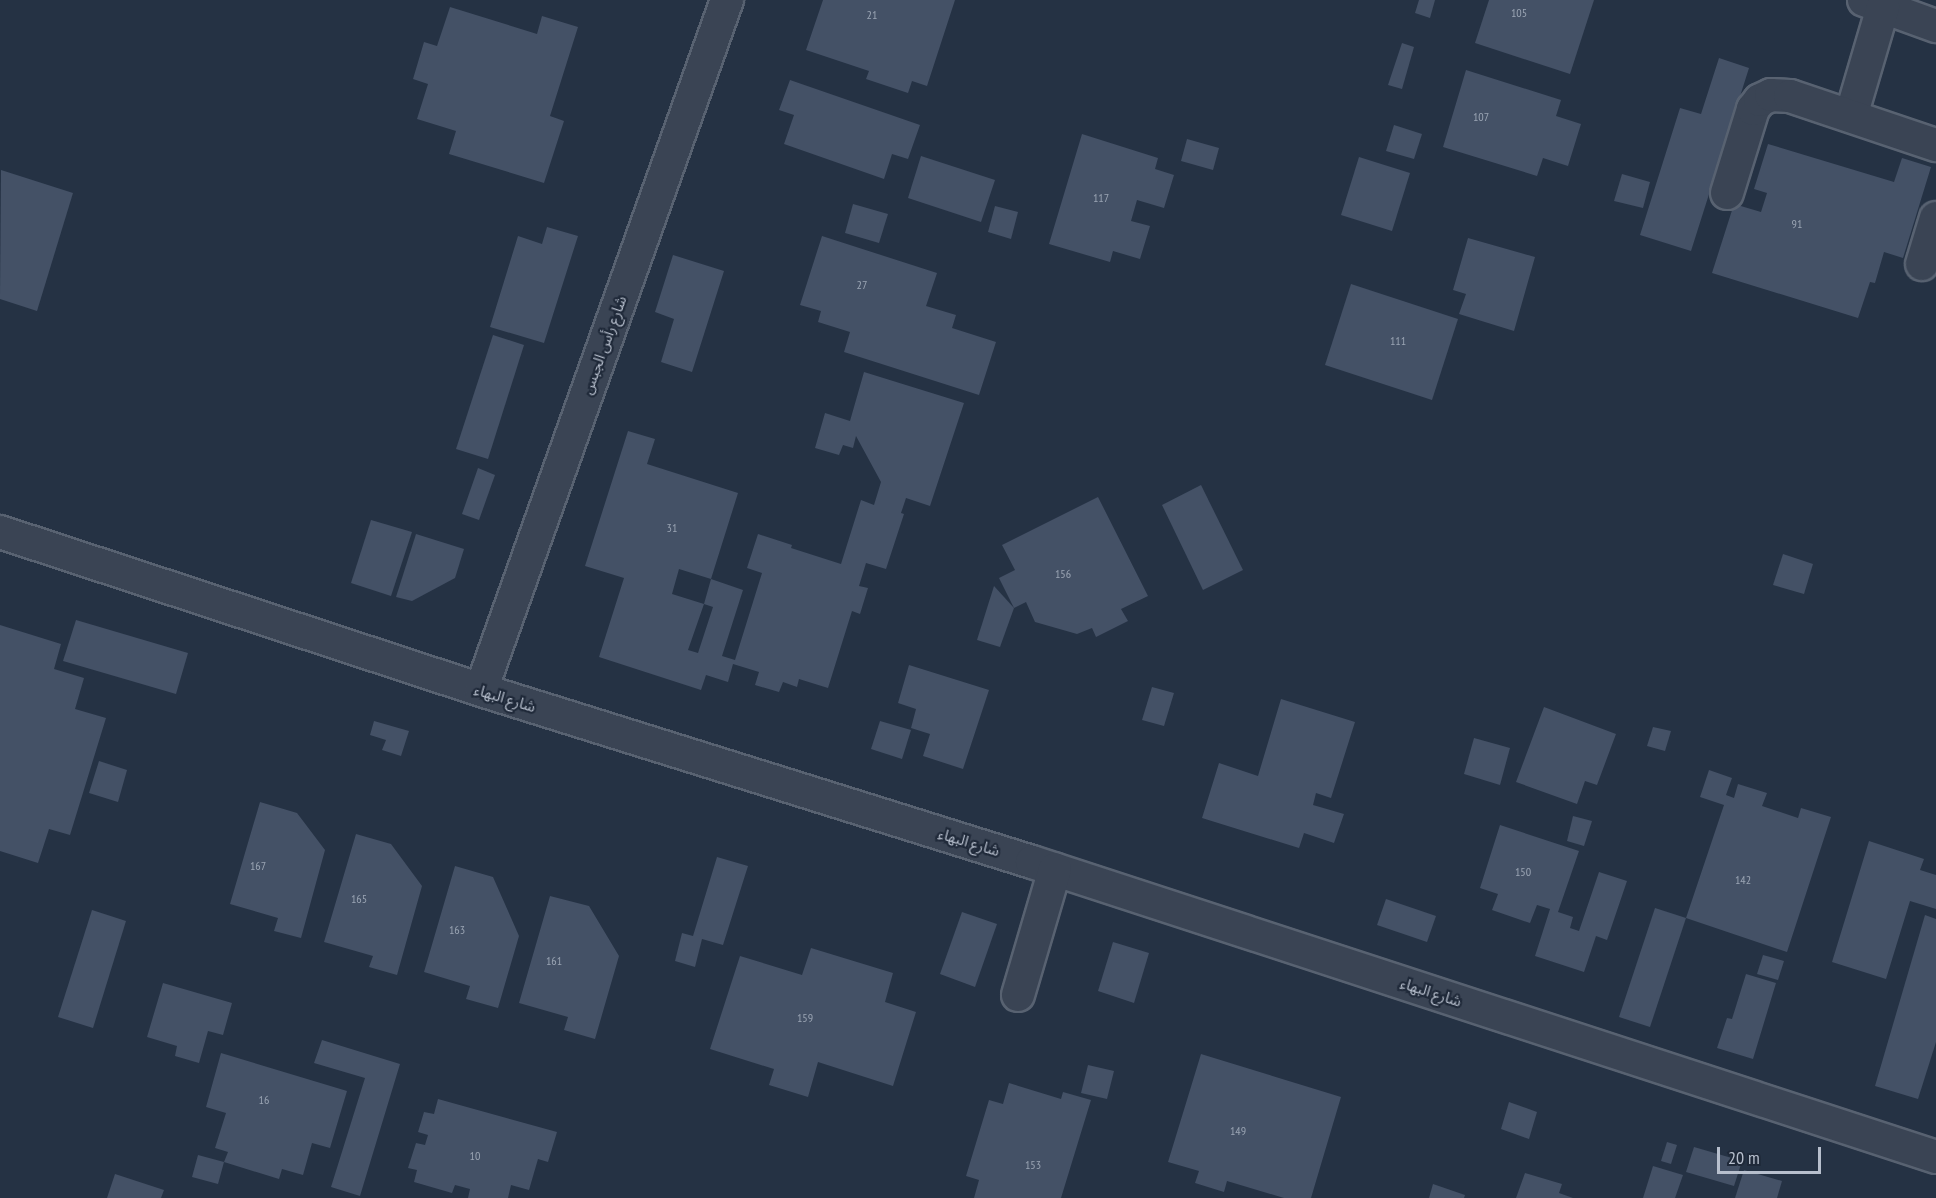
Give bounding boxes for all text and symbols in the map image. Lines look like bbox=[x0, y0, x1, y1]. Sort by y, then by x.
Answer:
house number: 105 bbox=[1511, 6, 1527, 20]
house number: 21 bbox=[867, 8, 877, 22]
house number: 107 bbox=[1473, 110, 1489, 124]
house number: 117 bbox=[1093, 191, 1109, 205]
house number: 91 bbox=[1792, 217, 1802, 231]
house number: 27 bbox=[857, 278, 867, 292]
street label: شارع رأس الجبس bbox=[578, 293, 630, 397]
house number: 111 bbox=[1390, 334, 1406, 348]
house number: 31 bbox=[667, 521, 677, 535]
house number: 156 bbox=[1055, 567, 1071, 581]
street label: شارع البهاء bbox=[472, 680, 538, 716]
street label: شارع البهاء bbox=[936, 824, 1002, 860]
house number: 167 bbox=[250, 859, 266, 873]
house number: 150 bbox=[1515, 865, 1531, 879]
house number: 142 bbox=[1735, 873, 1751, 887]
house number: 165 bbox=[351, 892, 367, 906]
house number: 163 bbox=[449, 923, 465, 937]
house number: 161 bbox=[546, 954, 562, 968]
street label: شارع البهاء bbox=[1398, 974, 1464, 1010]
house number: 159 bbox=[797, 1011, 813, 1025]
house number: 16 bbox=[259, 1093, 269, 1107]
house number: 149 bbox=[1230, 1124, 1246, 1138]
scale bar bbox=[1720, 1135, 1824, 1173]
text: 20 m bbox=[1728, 1146, 1760, 1169]
house number: 10 bbox=[470, 1149, 480, 1163]
house number: 153 bbox=[1025, 1158, 1041, 1172]

